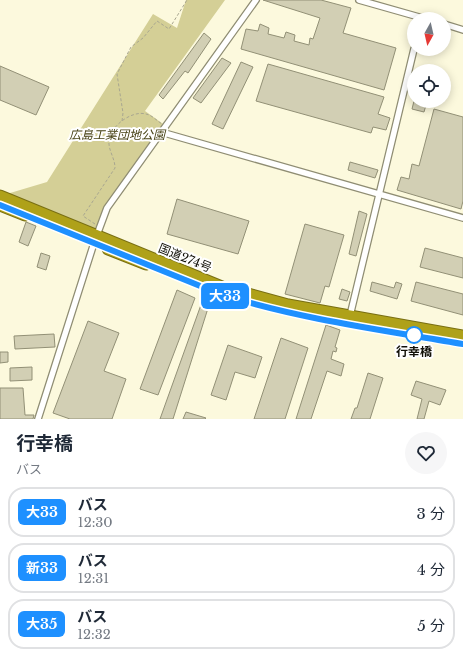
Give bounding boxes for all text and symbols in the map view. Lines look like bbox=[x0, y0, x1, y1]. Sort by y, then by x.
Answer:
north arrow bbox=[407, 12, 451, 56]
map controls bbox=[407, 12, 451, 108]
button: locate bbox=[407, 64, 451, 108]
park label: 広島工業団地公園 bbox=[69, 127, 167, 142]
street label: 国道274号 bbox=[156, 240, 214, 275]
line badge: 大33 bbox=[202, 283, 248, 309]
text: 大33 bbox=[209, 287, 241, 305]
marker: 行幸橋 bbox=[405, 326, 423, 344]
place label: 行幸橋 bbox=[396, 344, 433, 359]
text: 行幸橋 bbox=[16, 432, 73, 455]
button: heart bbox=[405, 432, 447, 474]
text: バス bbox=[16, 461, 42, 478]
text: バス bbox=[78, 495, 108, 514]
text: 大33 bbox=[26, 503, 58, 521]
text: 3 分 bbox=[416, 504, 445, 523]
text: 12:30 bbox=[78, 514, 113, 531]
text: バス bbox=[78, 551, 108, 570]
text: 新33 bbox=[26, 559, 58, 577]
text: 4 分 bbox=[417, 560, 445, 579]
text: 12:31 bbox=[78, 570, 109, 587]
text: バス bbox=[77, 607, 107, 626]
text: 大35 bbox=[26, 615, 57, 633]
text: 5 分 bbox=[417, 616, 445, 635]
text: 12:32 bbox=[77, 626, 111, 643]

